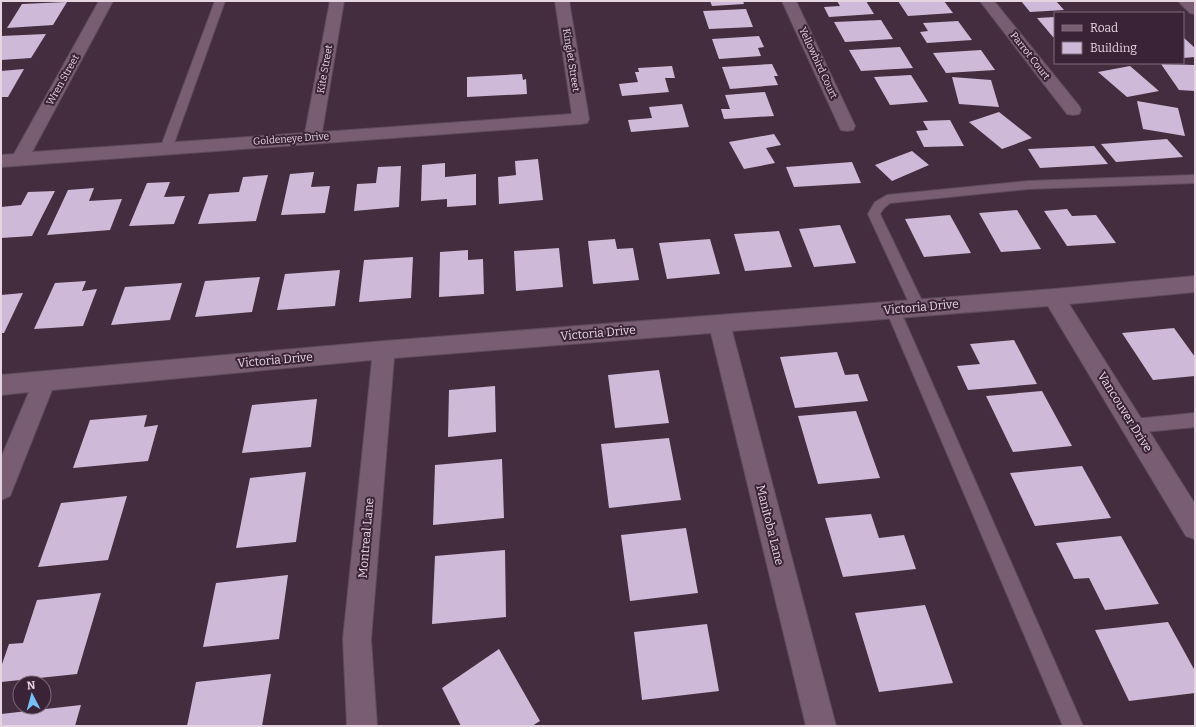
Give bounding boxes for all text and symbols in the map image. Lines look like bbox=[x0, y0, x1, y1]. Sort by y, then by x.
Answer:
legend bbox=[1054, 12, 1184, 64]
text: Road bbox=[1090, 21, 1118, 35]
street label: Yellowbird Court bbox=[796, 25, 840, 101]
street label: Kinglet Street bbox=[560, 28, 582, 93]
street label: Parrot Court bbox=[1008, 30, 1053, 83]
text: Building bbox=[1090, 41, 1137, 55]
street label: Kite Street bbox=[315, 43, 335, 94]
street label: Wren Street bbox=[44, 52, 82, 107]
street label: Goldeneye Drive bbox=[253, 130, 329, 148]
street label: Victoria Drive bbox=[883, 297, 959, 317]
street label: Victoria Drive bbox=[560, 323, 636, 343]
street label: Victoria Drive bbox=[237, 350, 313, 370]
street label: Vancouver Drive bbox=[1095, 369, 1155, 455]
street label: Manitoba Lane bbox=[753, 483, 787, 567]
street label: Montreal Lane bbox=[356, 497, 376, 579]
north arrow bbox=[12, 675, 52, 715]
text: N bbox=[26, 679, 36, 692]

